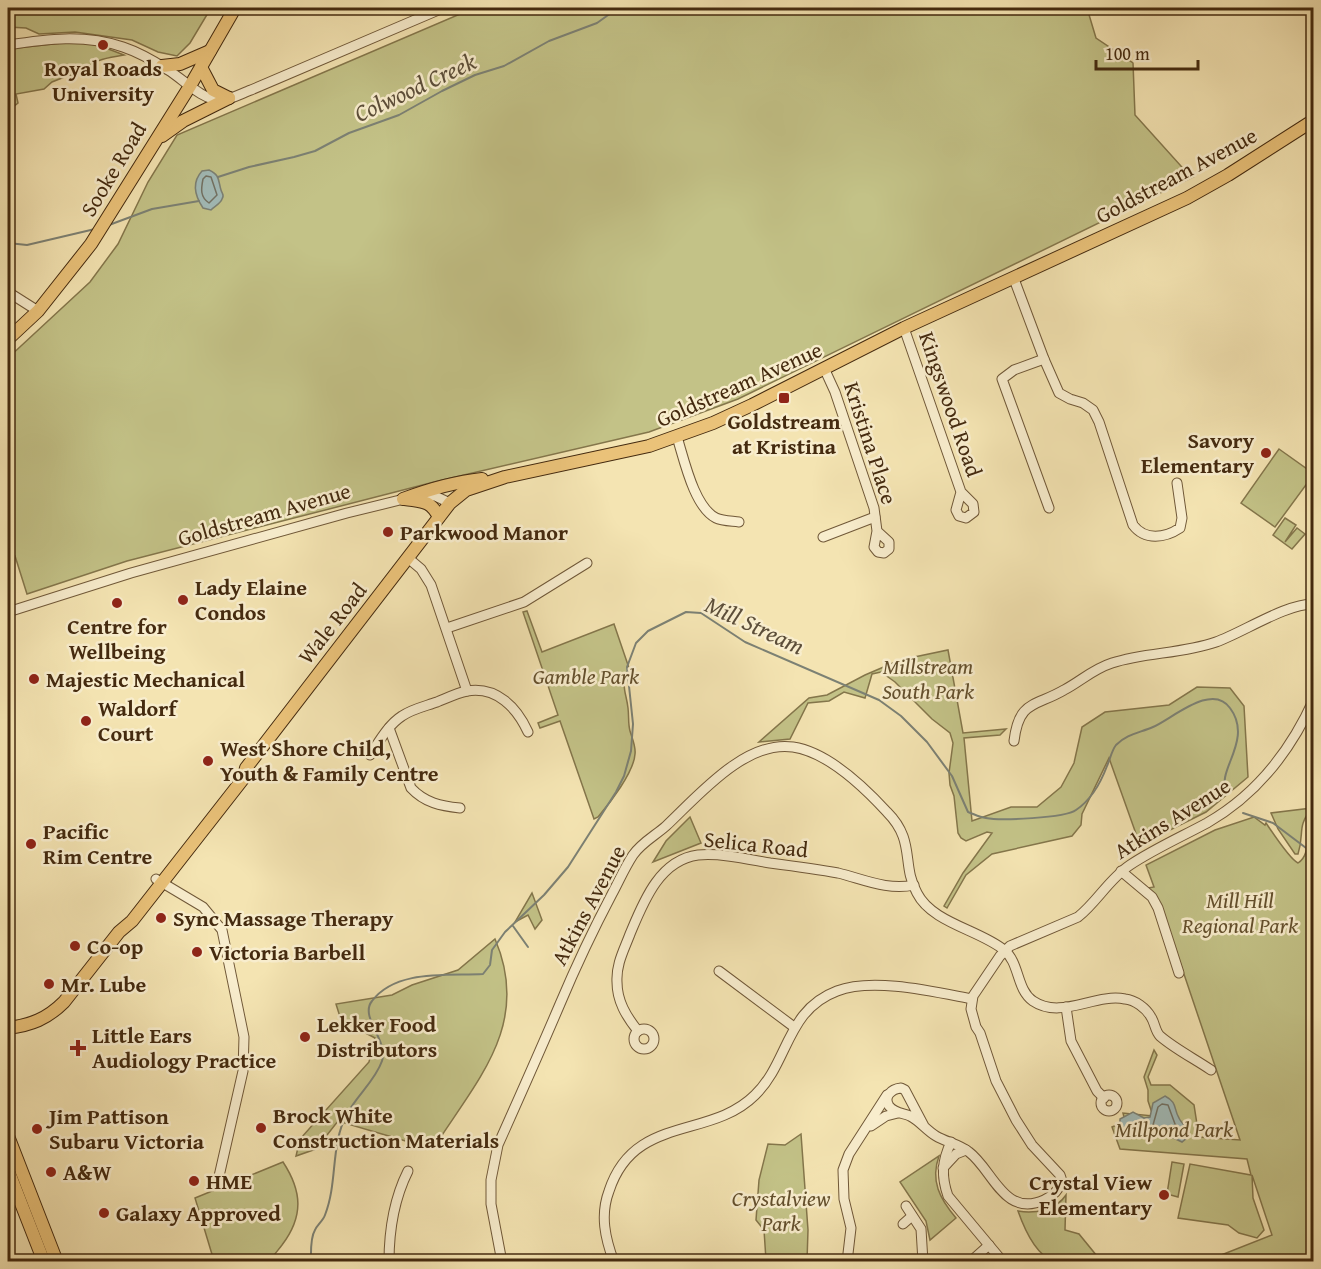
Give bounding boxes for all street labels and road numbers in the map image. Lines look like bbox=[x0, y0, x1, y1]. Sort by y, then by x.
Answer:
street label: Sooke Road bbox=[72, 115, 154, 222]
street label: Goldstream Avenue bbox=[1090, 119, 1262, 231]
street label: Kingswood Road bbox=[911, 327, 991, 481]
street label: Goldstream Avenue bbox=[651, 333, 827, 435]
street label: Kristina Place bbox=[836, 378, 906, 508]
street label: Goldstream Avenue bbox=[174, 474, 354, 554]
street label: Wale Road bbox=[290, 575, 374, 671]
street label: Atkins Avenue bbox=[1108, 769, 1236, 867]
street label: Selica Road bbox=[702, 823, 810, 865]
street label: Atkins Avenue bbox=[543, 839, 633, 971]

